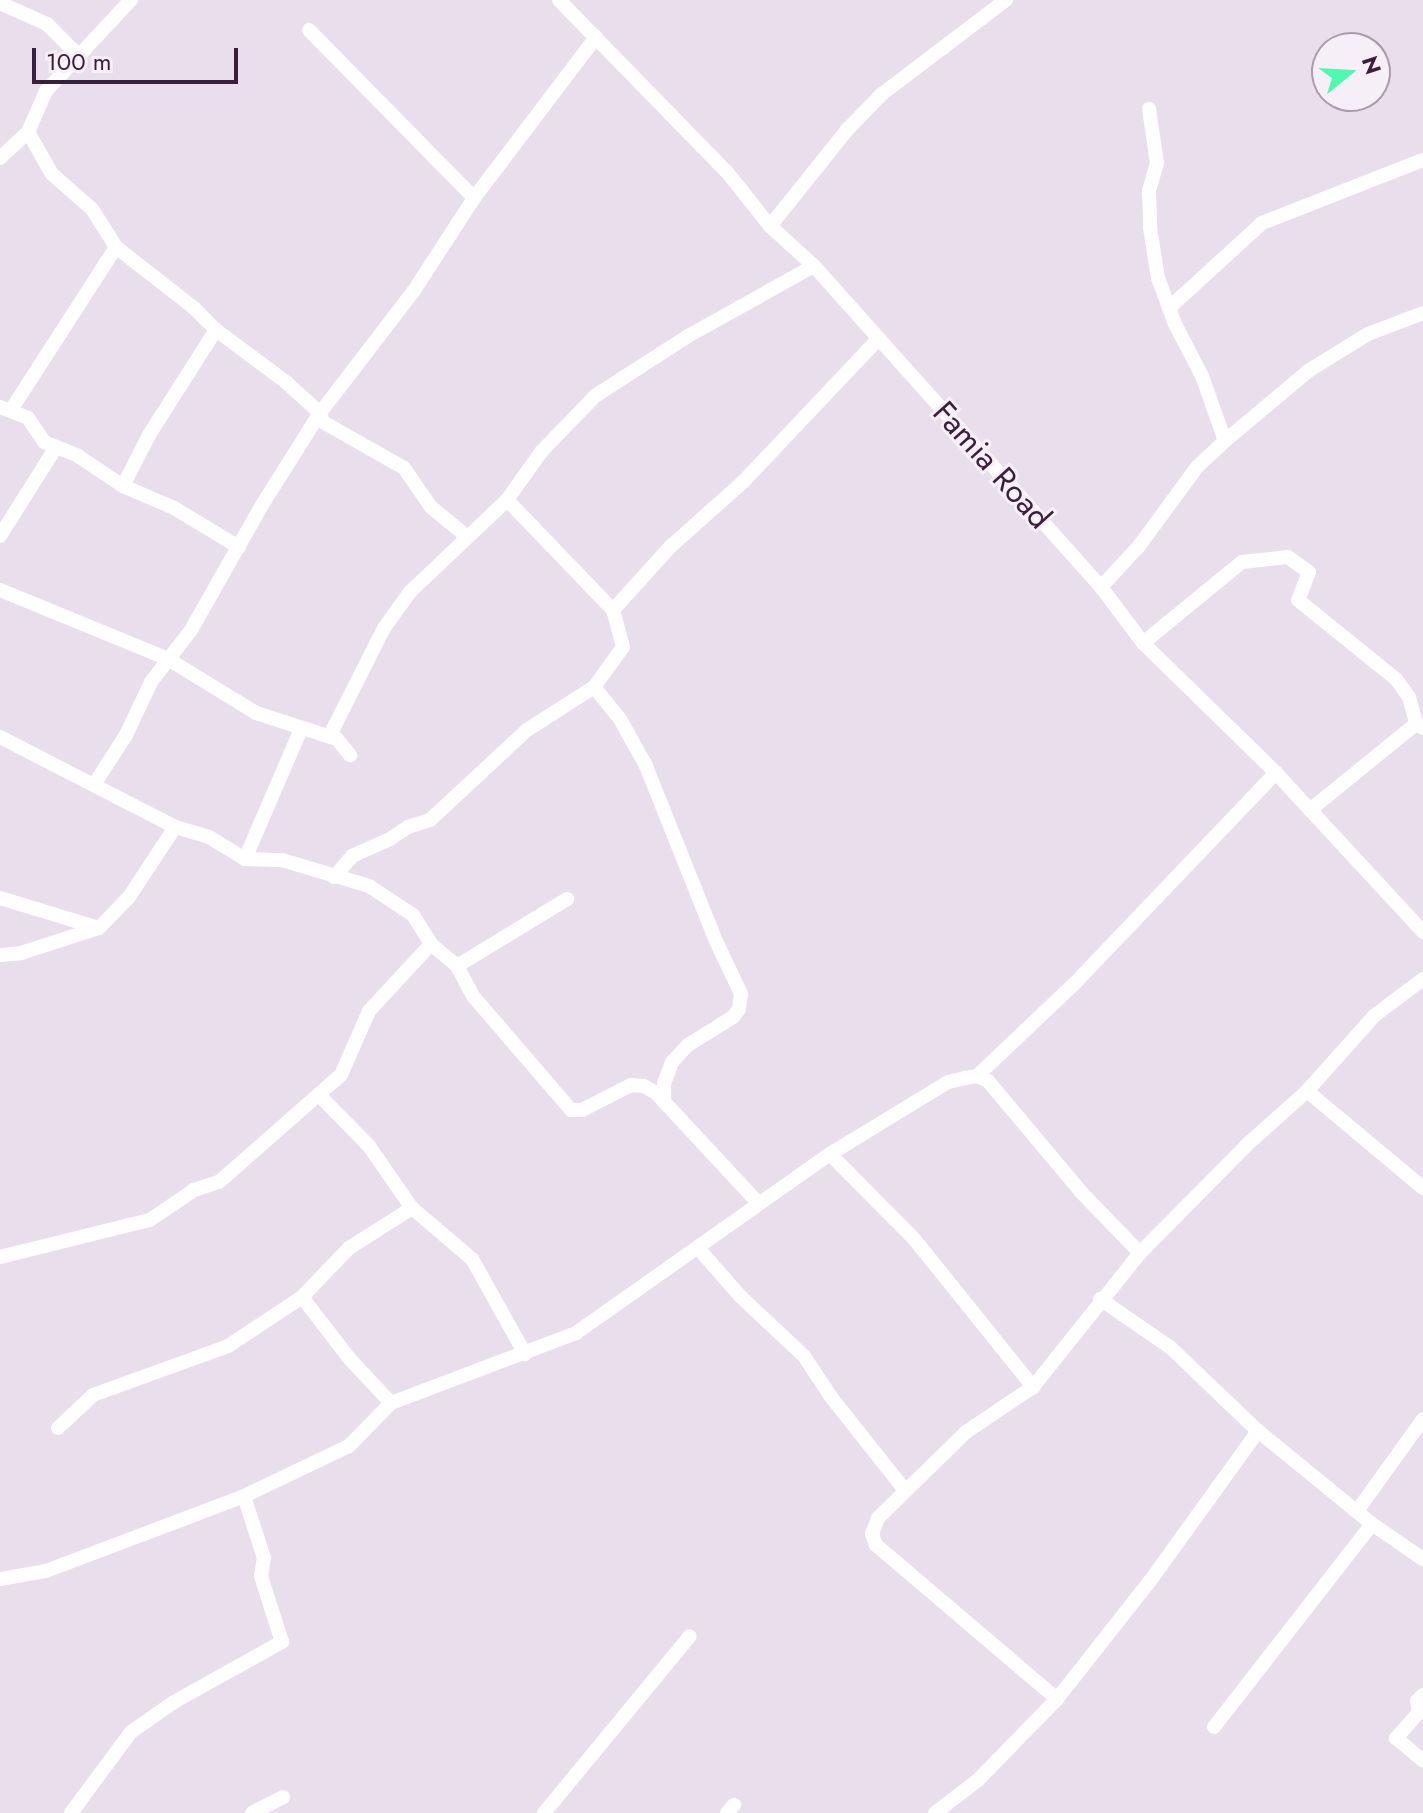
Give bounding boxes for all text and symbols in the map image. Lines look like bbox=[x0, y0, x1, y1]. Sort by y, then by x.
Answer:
scale bar bbox=[36, 32, 242, 82]
north arrow bbox=[1311, 32, 1391, 112]
text: 100 m bbox=[46, 44, 112, 79]
text: N bbox=[1354, 52, 1390, 78]
street label: Famia Road bbox=[925, 394, 1059, 536]

